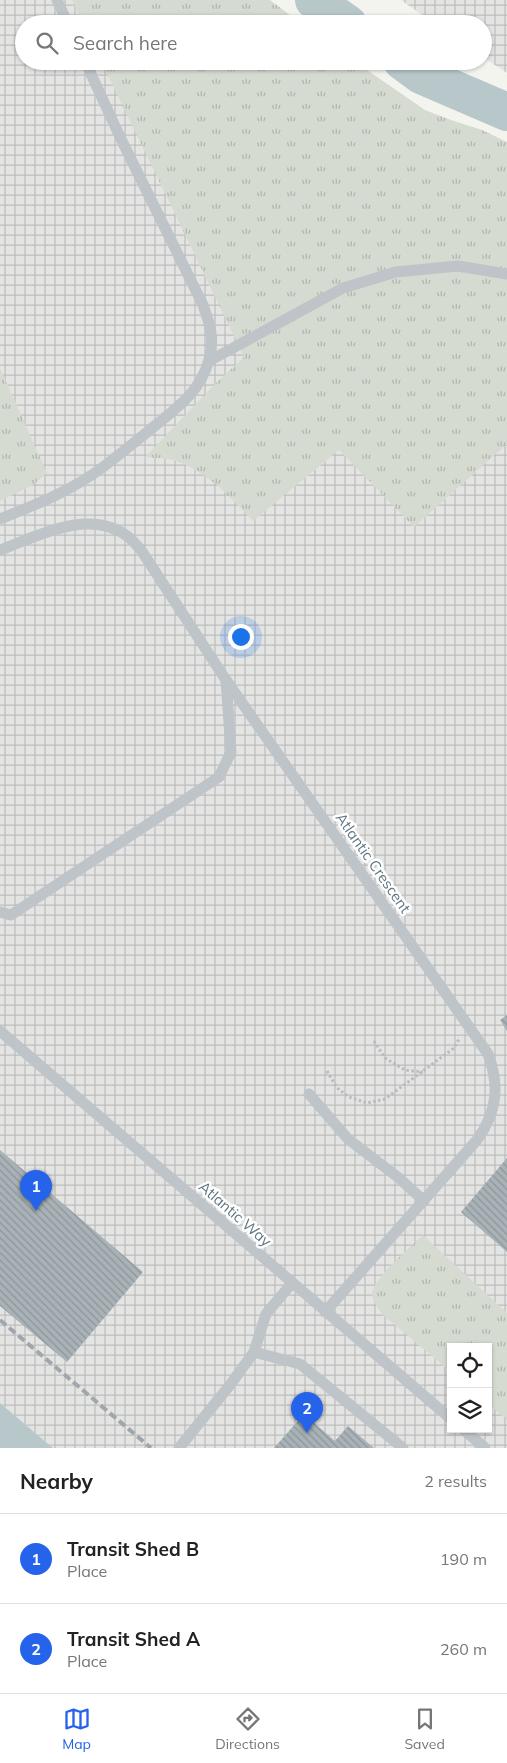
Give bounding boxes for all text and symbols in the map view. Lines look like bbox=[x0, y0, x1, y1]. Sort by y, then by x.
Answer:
search box bbox=[15, 15, 492, 70]
icon: search bbox=[33, 29, 61, 57]
text: Search here bbox=[73, 31, 177, 55]
your location bbox=[228, 624, 254, 650]
street label: Atlantic Crescent bbox=[332, 809, 415, 917]
pin: 1 bbox=[20, 1170, 52, 1211]
street label: Atlantic Way bbox=[195, 1177, 276, 1250]
map controls bbox=[447, 1343, 492, 1433]
button: locate bbox=[447, 1343, 492, 1388]
button: layers bbox=[447, 1388, 492, 1433]
pin: 2 bbox=[291, 1392, 323, 1433]
text: Nearby bbox=[20, 1468, 93, 1494]
text: 2 results bbox=[424, 1471, 487, 1491]
text: Transit Shed B bbox=[67, 1537, 199, 1561]
text: 1 bbox=[31, 1549, 41, 1569]
text: 190 m bbox=[440, 1549, 487, 1569]
text: Place bbox=[67, 1561, 107, 1581]
text: Transit Shed A bbox=[67, 1627, 200, 1651]
text: 2 bbox=[31, 1639, 41, 1659]
text: 260 m bbox=[440, 1639, 487, 1659]
text: Place bbox=[67, 1651, 107, 1671]
tab: Map bbox=[62, 1705, 91, 1753]
tab: Directions bbox=[215, 1705, 280, 1753]
tab: Saved bbox=[404, 1705, 445, 1753]

